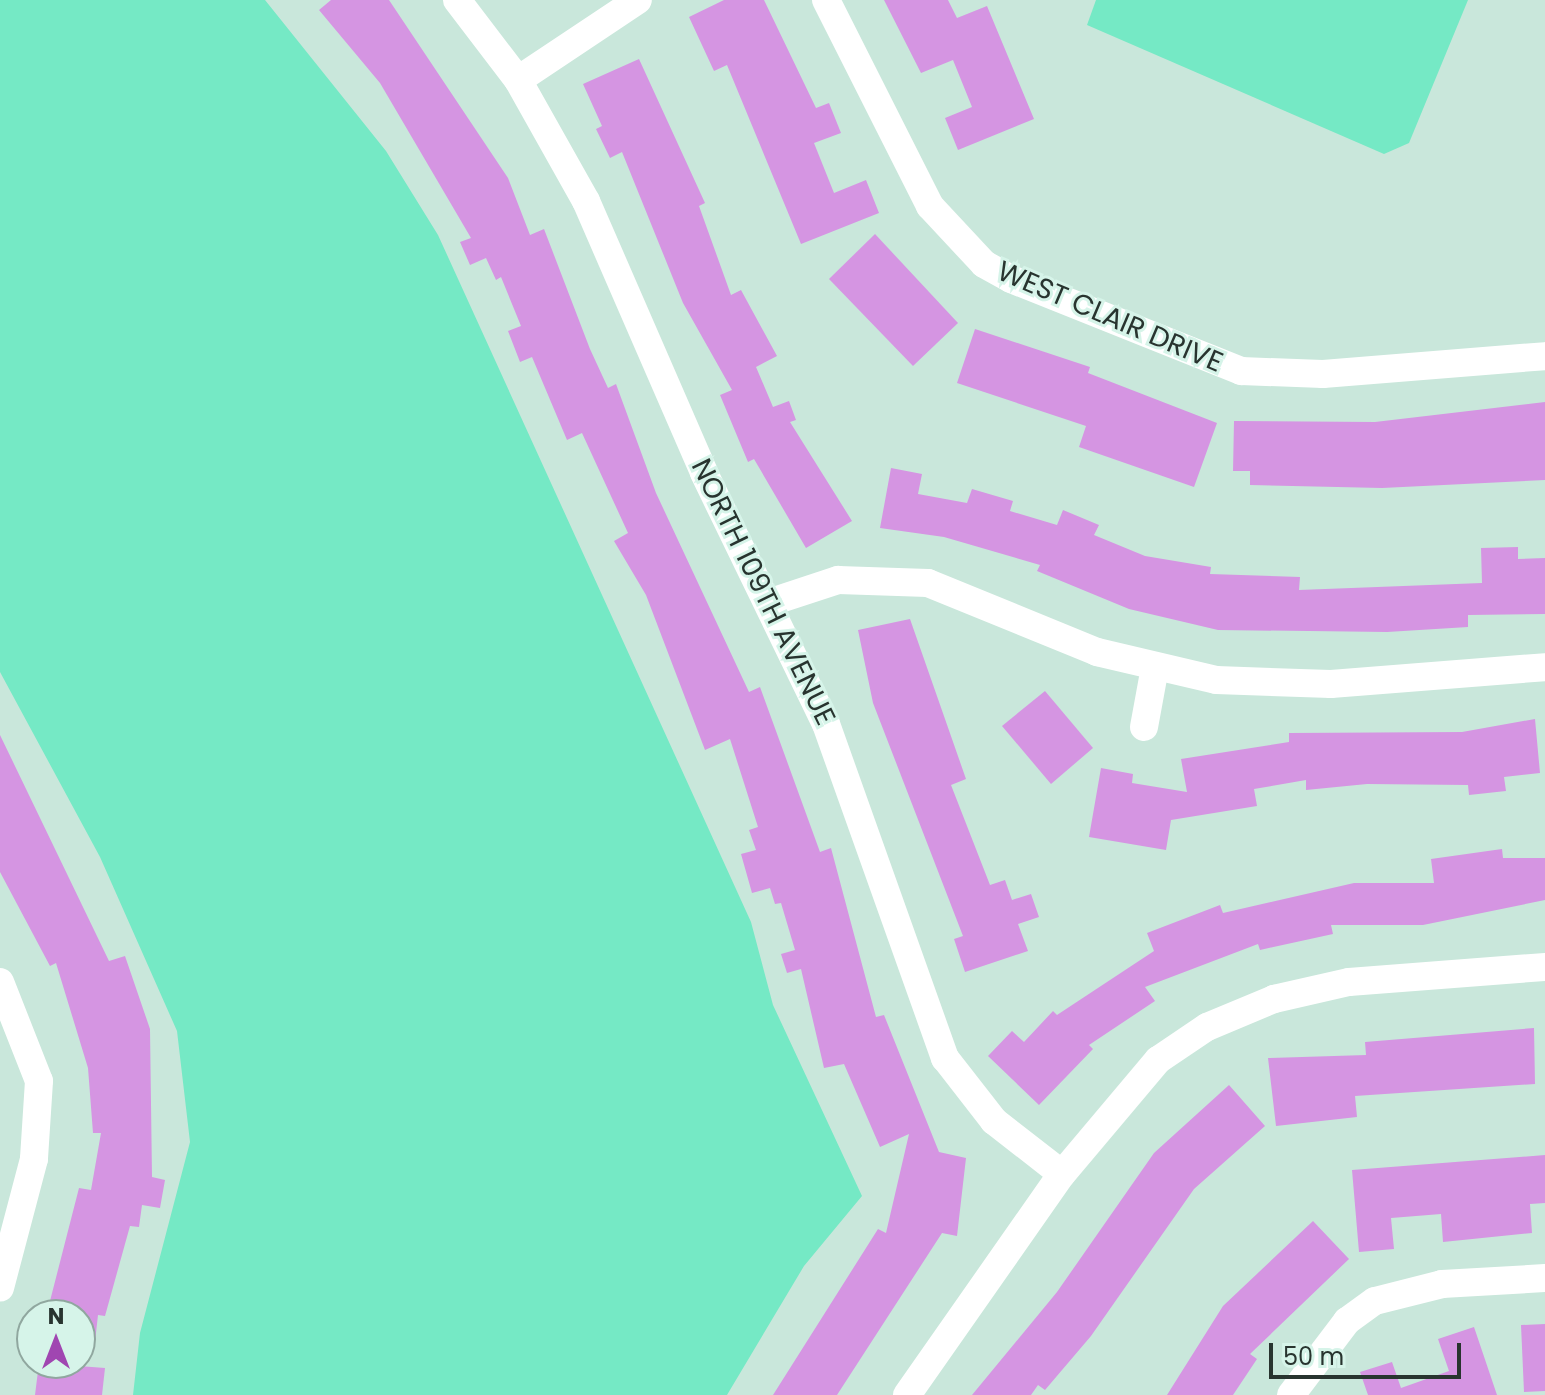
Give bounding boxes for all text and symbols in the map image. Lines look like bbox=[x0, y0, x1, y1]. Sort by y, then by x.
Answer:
street label: WEST CLAIR DRIVE bbox=[992, 254, 1228, 380]
street label: NORTH 109TH AVENUE bbox=[684, 453, 842, 731]
north arrow bbox=[16, 1299, 96, 1379]
text: N bbox=[48, 1301, 64, 1332]
scale bar bbox=[1273, 1327, 1465, 1377]
text: 50 m bbox=[1283, 1340, 1344, 1373]

